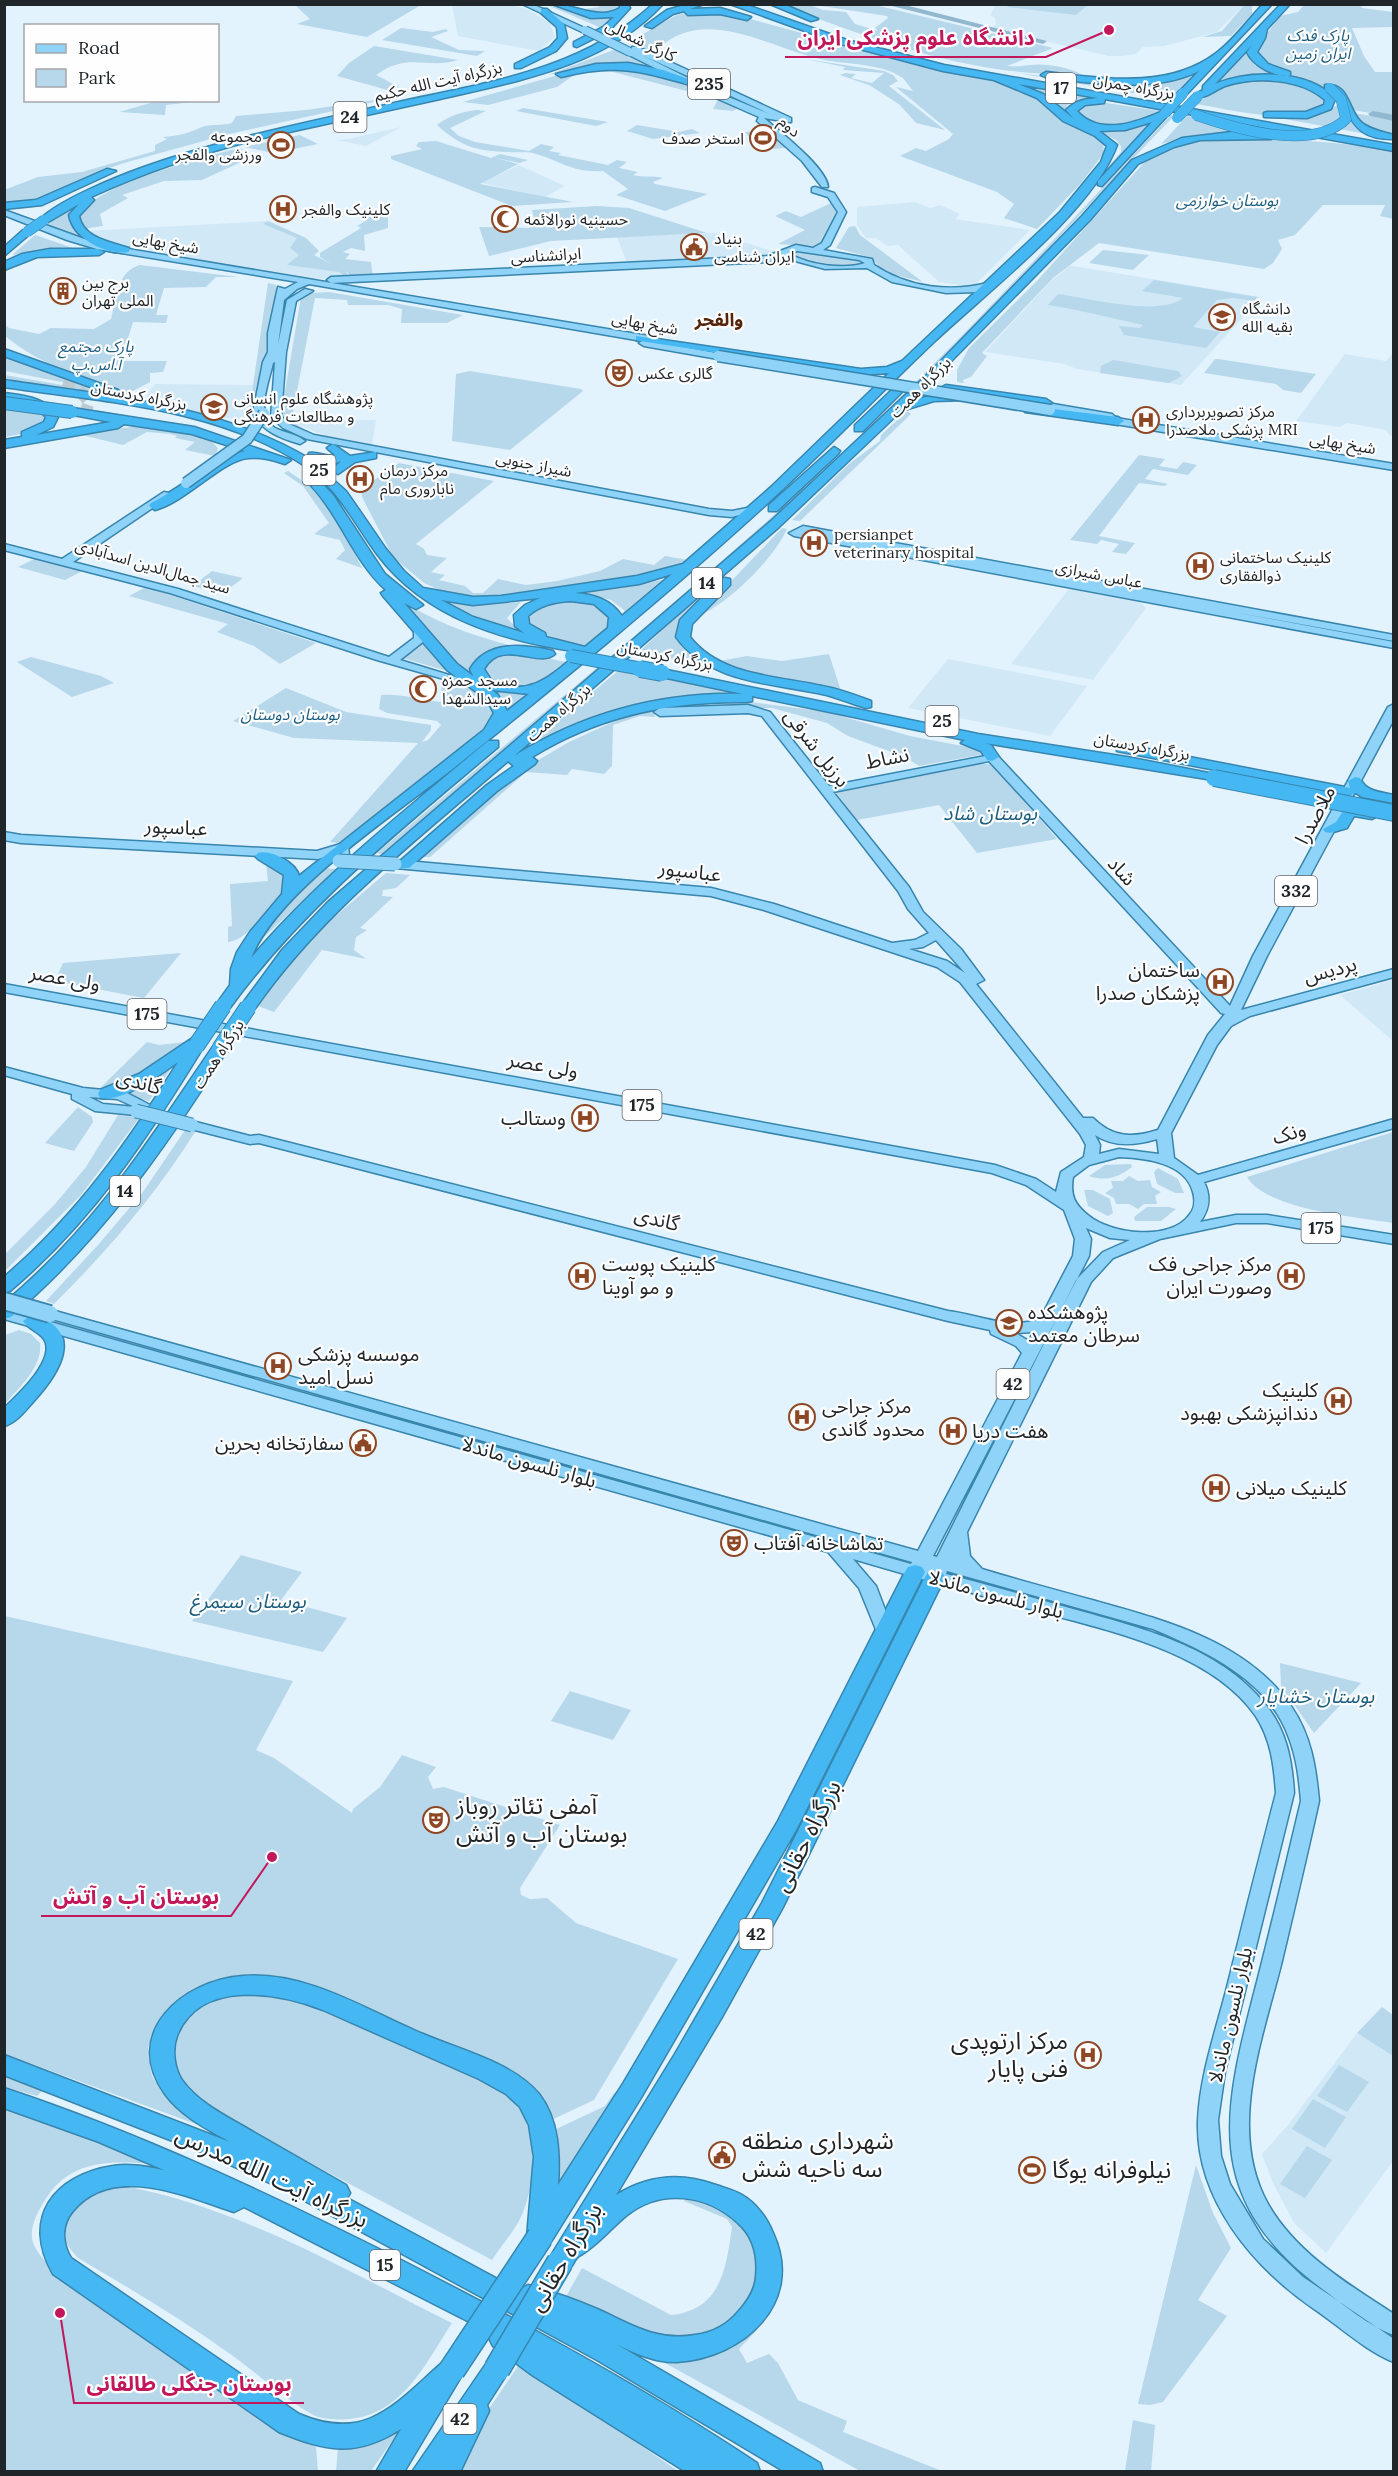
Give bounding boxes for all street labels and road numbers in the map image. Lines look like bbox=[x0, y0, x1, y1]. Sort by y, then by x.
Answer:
street label: کارگر شمالی bbox=[602, 14, 680, 66]
street label: بزرگراه آیت الله حکیم bbox=[372, 57, 504, 108]
road number: 235 bbox=[688, 69, 730, 99]
street label: بزرگراه چمران bbox=[1092, 69, 1176, 104]
road number: 17 bbox=[1046, 73, 1076, 103]
road number: 24 bbox=[334, 102, 366, 132]
street label: دوم bbox=[773, 111, 805, 143]
street label: شیخ بهایی bbox=[131, 226, 201, 261]
street label: ایرانشناسی bbox=[510, 243, 582, 267]
street label: شیخ بهایی bbox=[610, 307, 680, 342]
street label: بزرگراه همت bbox=[885, 352, 955, 422]
street label: بزرگراه کردستان bbox=[89, 376, 189, 414]
street label: شیخ بهایی bbox=[1308, 428, 1378, 461]
street label: شیراز جنوبی bbox=[494, 447, 574, 481]
road number: 25 bbox=[302, 455, 336, 485]
street label: سید جمال‌الدین اسدآبادی bbox=[73, 534, 233, 599]
street label: عباس شیرازی bbox=[1054, 556, 1144, 592]
road number: 14 bbox=[692, 568, 722, 598]
street label: بزرگراه کردستان bbox=[615, 636, 715, 674]
street label: بزرگراه همت bbox=[522, 679, 594, 745]
street label: برزیل شرقی bbox=[779, 704, 856, 792]
road number: 25 bbox=[926, 706, 958, 736]
street label: بزرگراه کردستان bbox=[1092, 728, 1192, 764]
street label: نشاط bbox=[863, 741, 911, 774]
street label: ملاصدرا bbox=[1289, 781, 1340, 848]
street label: عباسپور bbox=[143, 812, 208, 842]
street label: شاد bbox=[1103, 851, 1142, 891]
street label: عباسپور bbox=[656, 854, 723, 888]
road number: 332 bbox=[1275, 876, 1317, 906]
street label: پردیس bbox=[1300, 950, 1360, 990]
street label: ولی عصر bbox=[27, 959, 102, 996]
road number: 175 bbox=[128, 999, 166, 1029]
street label: بزرگراه همت bbox=[188, 1015, 248, 1093]
street label: ولی عصر bbox=[505, 1046, 580, 1083]
street label: گاندی bbox=[114, 1064, 165, 1100]
road number: 175 bbox=[622, 1090, 662, 1120]
street label: ونک bbox=[1269, 1116, 1309, 1149]
road number: 14 bbox=[110, 1176, 140, 1206]
street label: گاندی bbox=[632, 1201, 683, 1236]
road number: 175 bbox=[1302, 1213, 1340, 1243]
road number: 42 bbox=[996, 1369, 1030, 1399]
street label: بلوار نلسون ماندلا bbox=[459, 1430, 599, 1493]
street label: بلوار نلسون ماندلا bbox=[926, 1563, 1066, 1624]
street label: بزرگراه حقانی bbox=[765, 1775, 848, 1897]
road number: 42 bbox=[740, 1919, 772, 1949]
street label: بلوار نلسون ماندلا bbox=[1202, 1944, 1257, 2085]
street label: بزرگراه آیت الله مدرس bbox=[171, 2118, 374, 2235]
street label: بزرگراه حقانی bbox=[520, 2197, 609, 2317]
road number: 15 bbox=[370, 2250, 400, 2280]
road number: 42 bbox=[444, 2404, 476, 2434]

